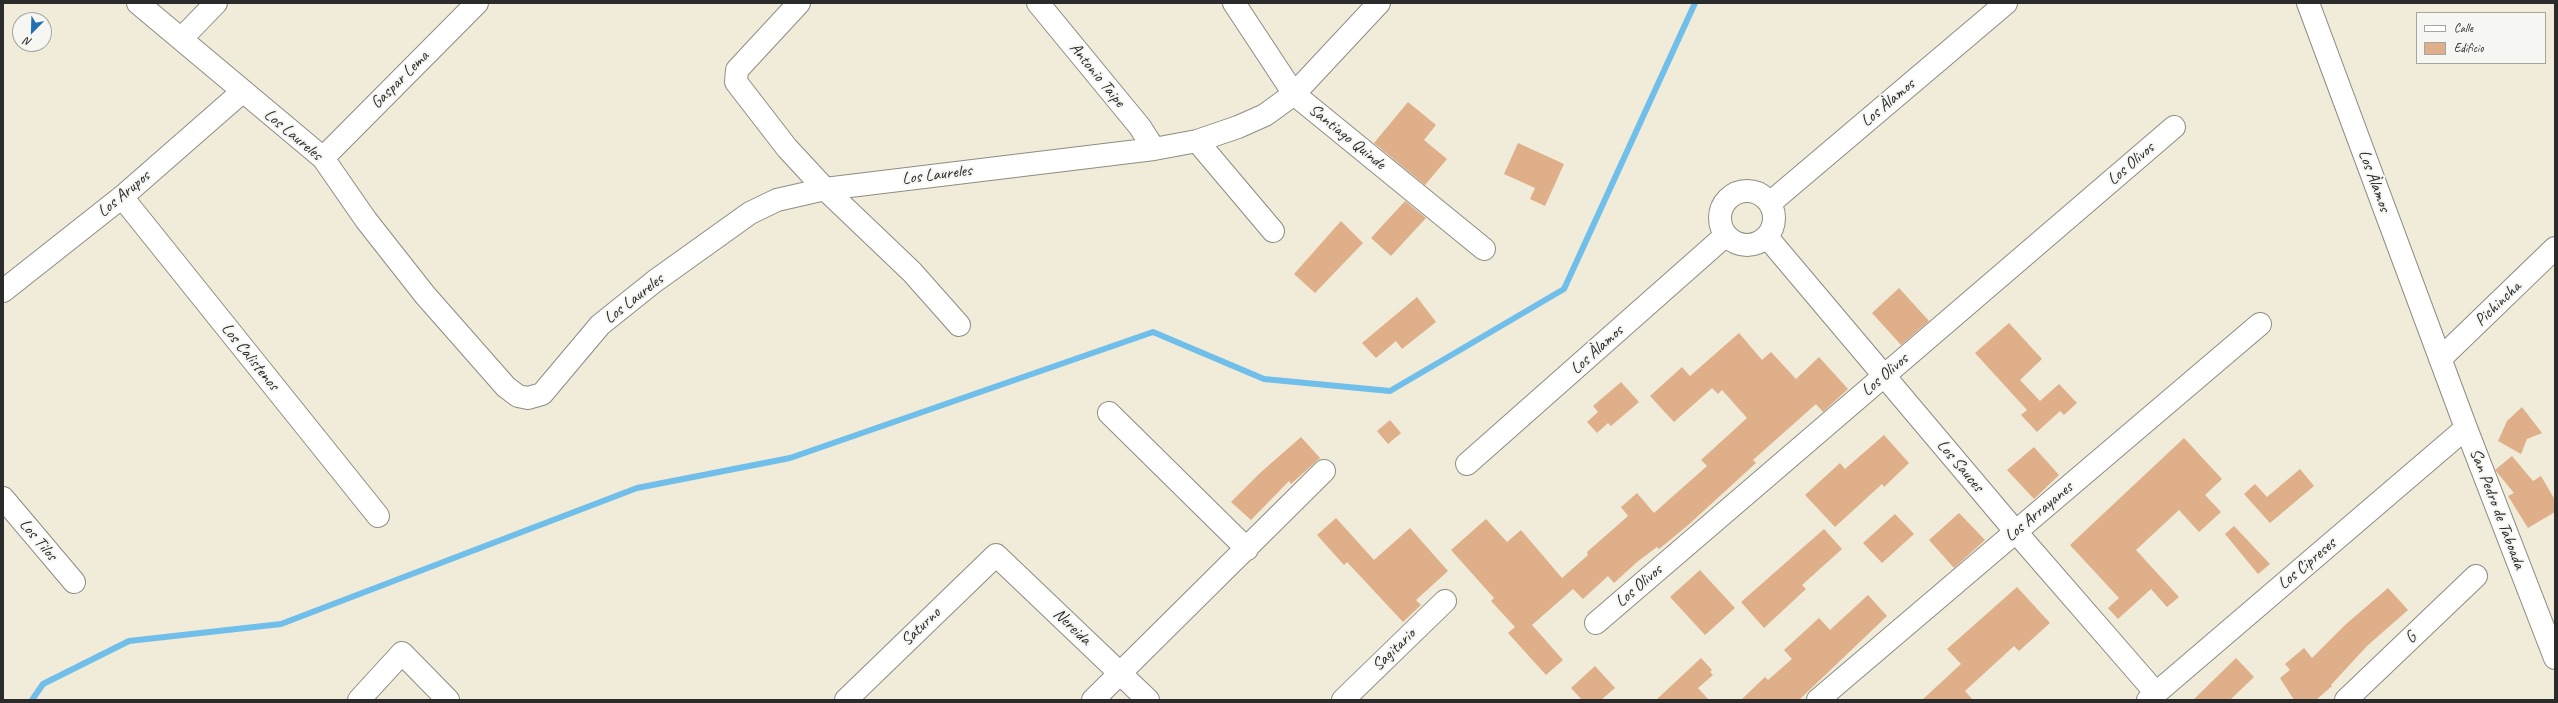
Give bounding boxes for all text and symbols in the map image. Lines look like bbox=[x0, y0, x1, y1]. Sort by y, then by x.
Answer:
north arrow bbox=[12, 12, 52, 52]
legend bbox=[2416, 12, 2546, 64]
text: Calle bbox=[2454, 20, 2473, 36]
text: N bbox=[22, 34, 34, 50]
street label: Antonio Taipe bbox=[1065, 39, 1129, 111]
text: Edificio bbox=[2454, 40, 2484, 56]
street label: Gaspar Lema bbox=[367, 47, 433, 113]
street label: Los Àlamos bbox=[1857, 75, 1919, 131]
street label: Santiago Quinde bbox=[1304, 100, 1390, 174]
street label: Los Laureles bbox=[260, 105, 326, 165]
street label: Los Olivos bbox=[2103, 138, 2159, 190]
street label: Los Àlamos bbox=[2353, 147, 2395, 215]
street label: Los Laureles bbox=[901, 161, 973, 189]
street label: Los Arupos bbox=[94, 166, 154, 222]
street label: Los Laureles bbox=[600, 269, 668, 329]
street label: Pichincha bbox=[2471, 277, 2525, 331]
street label: Los Calistenos bbox=[217, 319, 283, 395]
street label: Los Àlamos bbox=[1566, 321, 1628, 379]
street label: Los Olivos bbox=[1857, 349, 1913, 401]
street label: Los Sauces bbox=[1932, 436, 1988, 496]
street label: San Pedro de Taboada bbox=[2465, 446, 2529, 572]
street label: Los Arrayanes bbox=[2001, 478, 2077, 546]
street label: Los Tilos bbox=[15, 515, 61, 565]
street label: Los Cipreses bbox=[2274, 534, 2340, 594]
street label: Los Olivos bbox=[1611, 560, 1667, 612]
street label: Saturno bbox=[897, 603, 945, 651]
street label: Nereida bbox=[1049, 604, 1095, 650]
street label: Sagitario bbox=[1368, 624, 1420, 676]
street label: G bbox=[2401, 628, 2421, 648]

